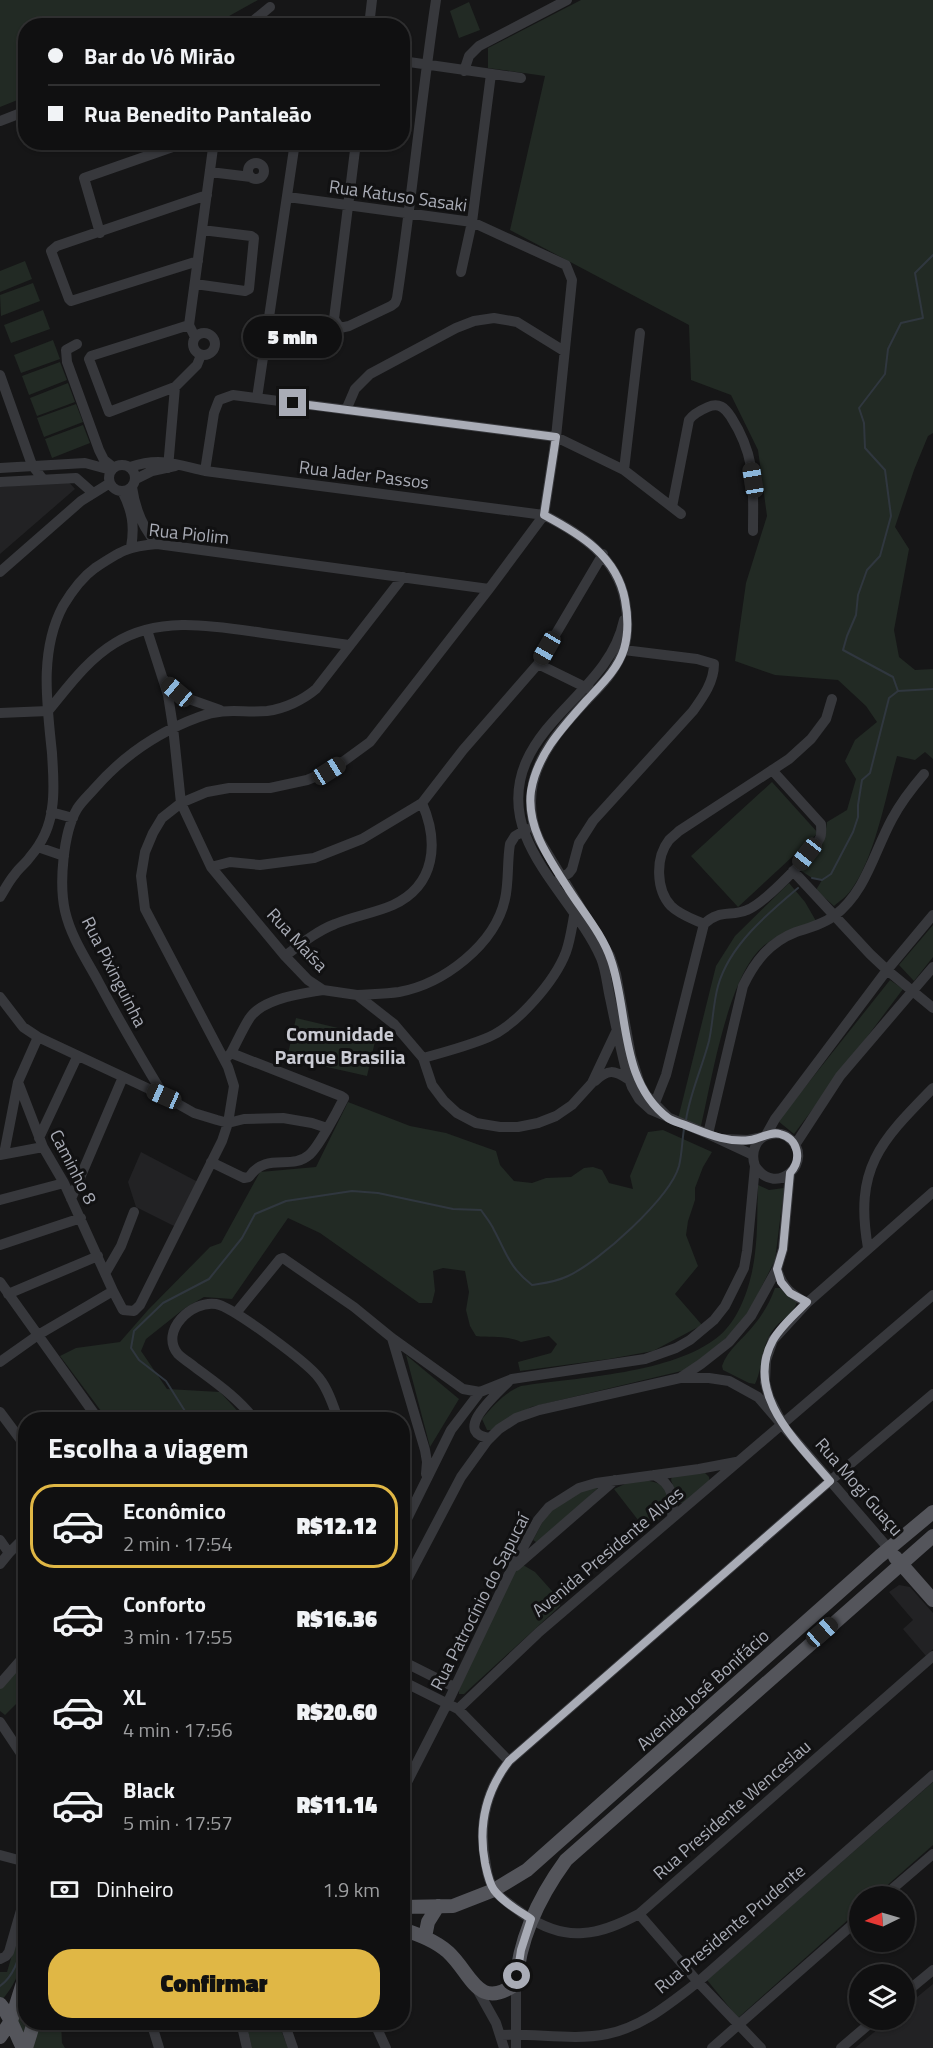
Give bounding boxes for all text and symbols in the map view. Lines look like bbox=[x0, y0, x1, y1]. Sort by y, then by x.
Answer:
text: Bar do Vô Mirão bbox=[84, 39, 235, 73]
text: Rua Benedito Pantaleão bbox=[84, 97, 312, 131]
street label: Rua Katuso Sasaki bbox=[327, 172, 469, 219]
callout: 5 min bbox=[244, 316, 342, 358]
text: 5 min bbox=[268, 321, 317, 352]
route end bbox=[279, 389, 306, 416]
street label: Rua Jader Passos bbox=[297, 453, 431, 496]
car bbox=[741, 461, 765, 499]
street label: Rua Piolim bbox=[147, 516, 231, 551]
car bbox=[530, 628, 564, 668]
car bbox=[157, 674, 197, 710]
car bbox=[309, 754, 349, 788]
car bbox=[789, 834, 825, 874]
street label: Rua Maísa bbox=[261, 902, 334, 978]
street label: Rua Pixinguinha bbox=[75, 912, 154, 1032]
district label: Comunidade Parque Brasilia bbox=[274, 1018, 406, 1072]
car bbox=[144, 1080, 184, 1112]
street label: Caminho 8 bbox=[43, 1125, 104, 1209]
text: Escolha a viagem bbox=[48, 1427, 249, 1468]
street label: Rua Mogi Guaçu bbox=[809, 1432, 910, 1542]
street label: Avenida Presidente Alves bbox=[526, 1480, 689, 1623]
text: Econômico bbox=[123, 1494, 226, 1528]
icon: car bbox=[51, 1499, 105, 1553]
street label: Rua Patrocínio do Sapucaí bbox=[423, 1507, 537, 1695]
text: R$12.12 bbox=[297, 1509, 377, 1543]
text: 2 min · 17:54 bbox=[123, 1528, 233, 1559]
text: Conforto bbox=[123, 1587, 206, 1621]
icon: car bbox=[51, 1592, 105, 1646]
text: R$16.36 bbox=[297, 1602, 377, 1636]
car bbox=[803, 1613, 841, 1651]
text: 3 min · 17:55 bbox=[123, 1621, 233, 1652]
street label: Avenida José Bonifácio bbox=[630, 1623, 775, 1757]
text: XL bbox=[123, 1680, 146, 1714]
icon: car bbox=[51, 1685, 105, 1739]
text: R$20.60 bbox=[297, 1695, 377, 1729]
text: 4 min · 17:56 bbox=[123, 1714, 233, 1745]
street label: Rua Presidente Wenceslau bbox=[647, 1733, 817, 1886]
text: Black bbox=[123, 1773, 175, 1807]
icon: car bbox=[51, 1778, 105, 1832]
text: R$11.14 bbox=[297, 1788, 377, 1822]
text: 5 min · 17:57 bbox=[123, 1807, 233, 1838]
street label: Rua Presidente Prudente bbox=[648, 1857, 811, 2000]
text: Dinheiro bbox=[96, 1872, 174, 1906]
icon: cash bbox=[48, 1873, 81, 1906]
text: 1.9 km bbox=[323, 1874, 380, 1905]
north arrow bbox=[849, 1886, 915, 1952]
map controls bbox=[849, 1886, 915, 2030]
button: Confirmar bbox=[48, 1949, 380, 2018]
route start bbox=[503, 1962, 530, 1989]
button: layers bbox=[849, 1964, 915, 2030]

